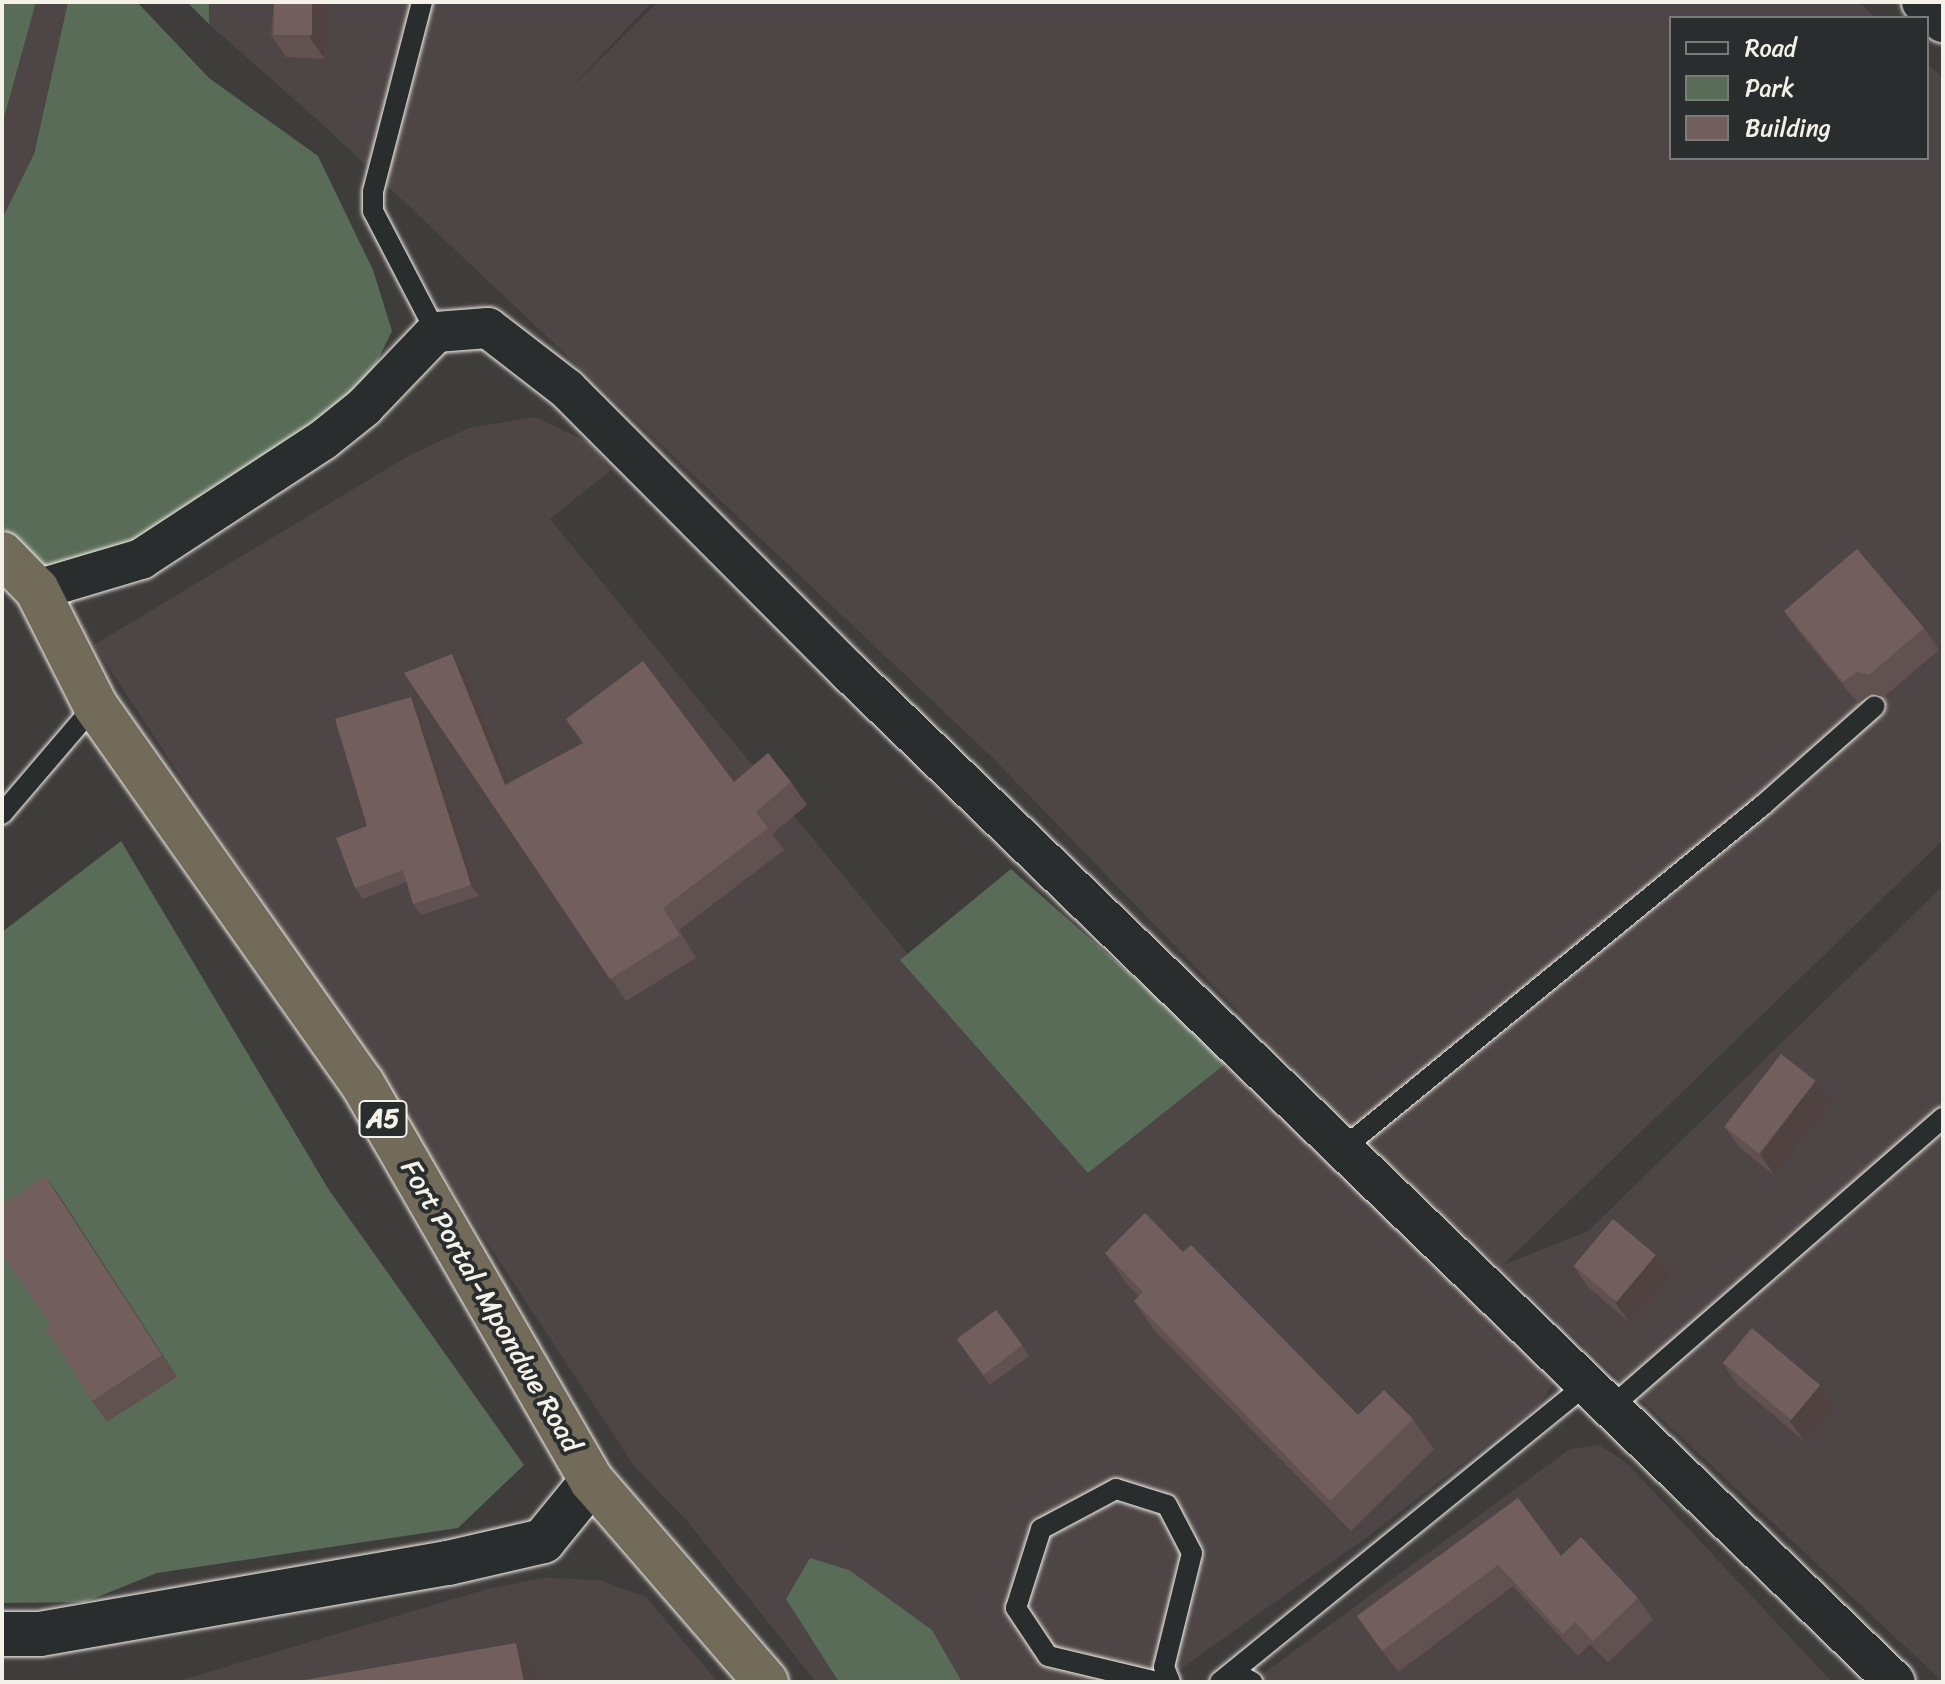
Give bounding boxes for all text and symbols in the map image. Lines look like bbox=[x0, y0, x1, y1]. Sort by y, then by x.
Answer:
legend bbox=[1669, 16, 1929, 160]
text: Road bbox=[1745, 27, 1796, 69]
text: Park bbox=[1745, 67, 1794, 109]
text: Building bbox=[1745, 107, 1831, 149]
road number: A5 bbox=[357, 1097, 409, 1141]
street label: Fort Portal-Mpondwe Road bbox=[393, 1153, 589, 1459]

